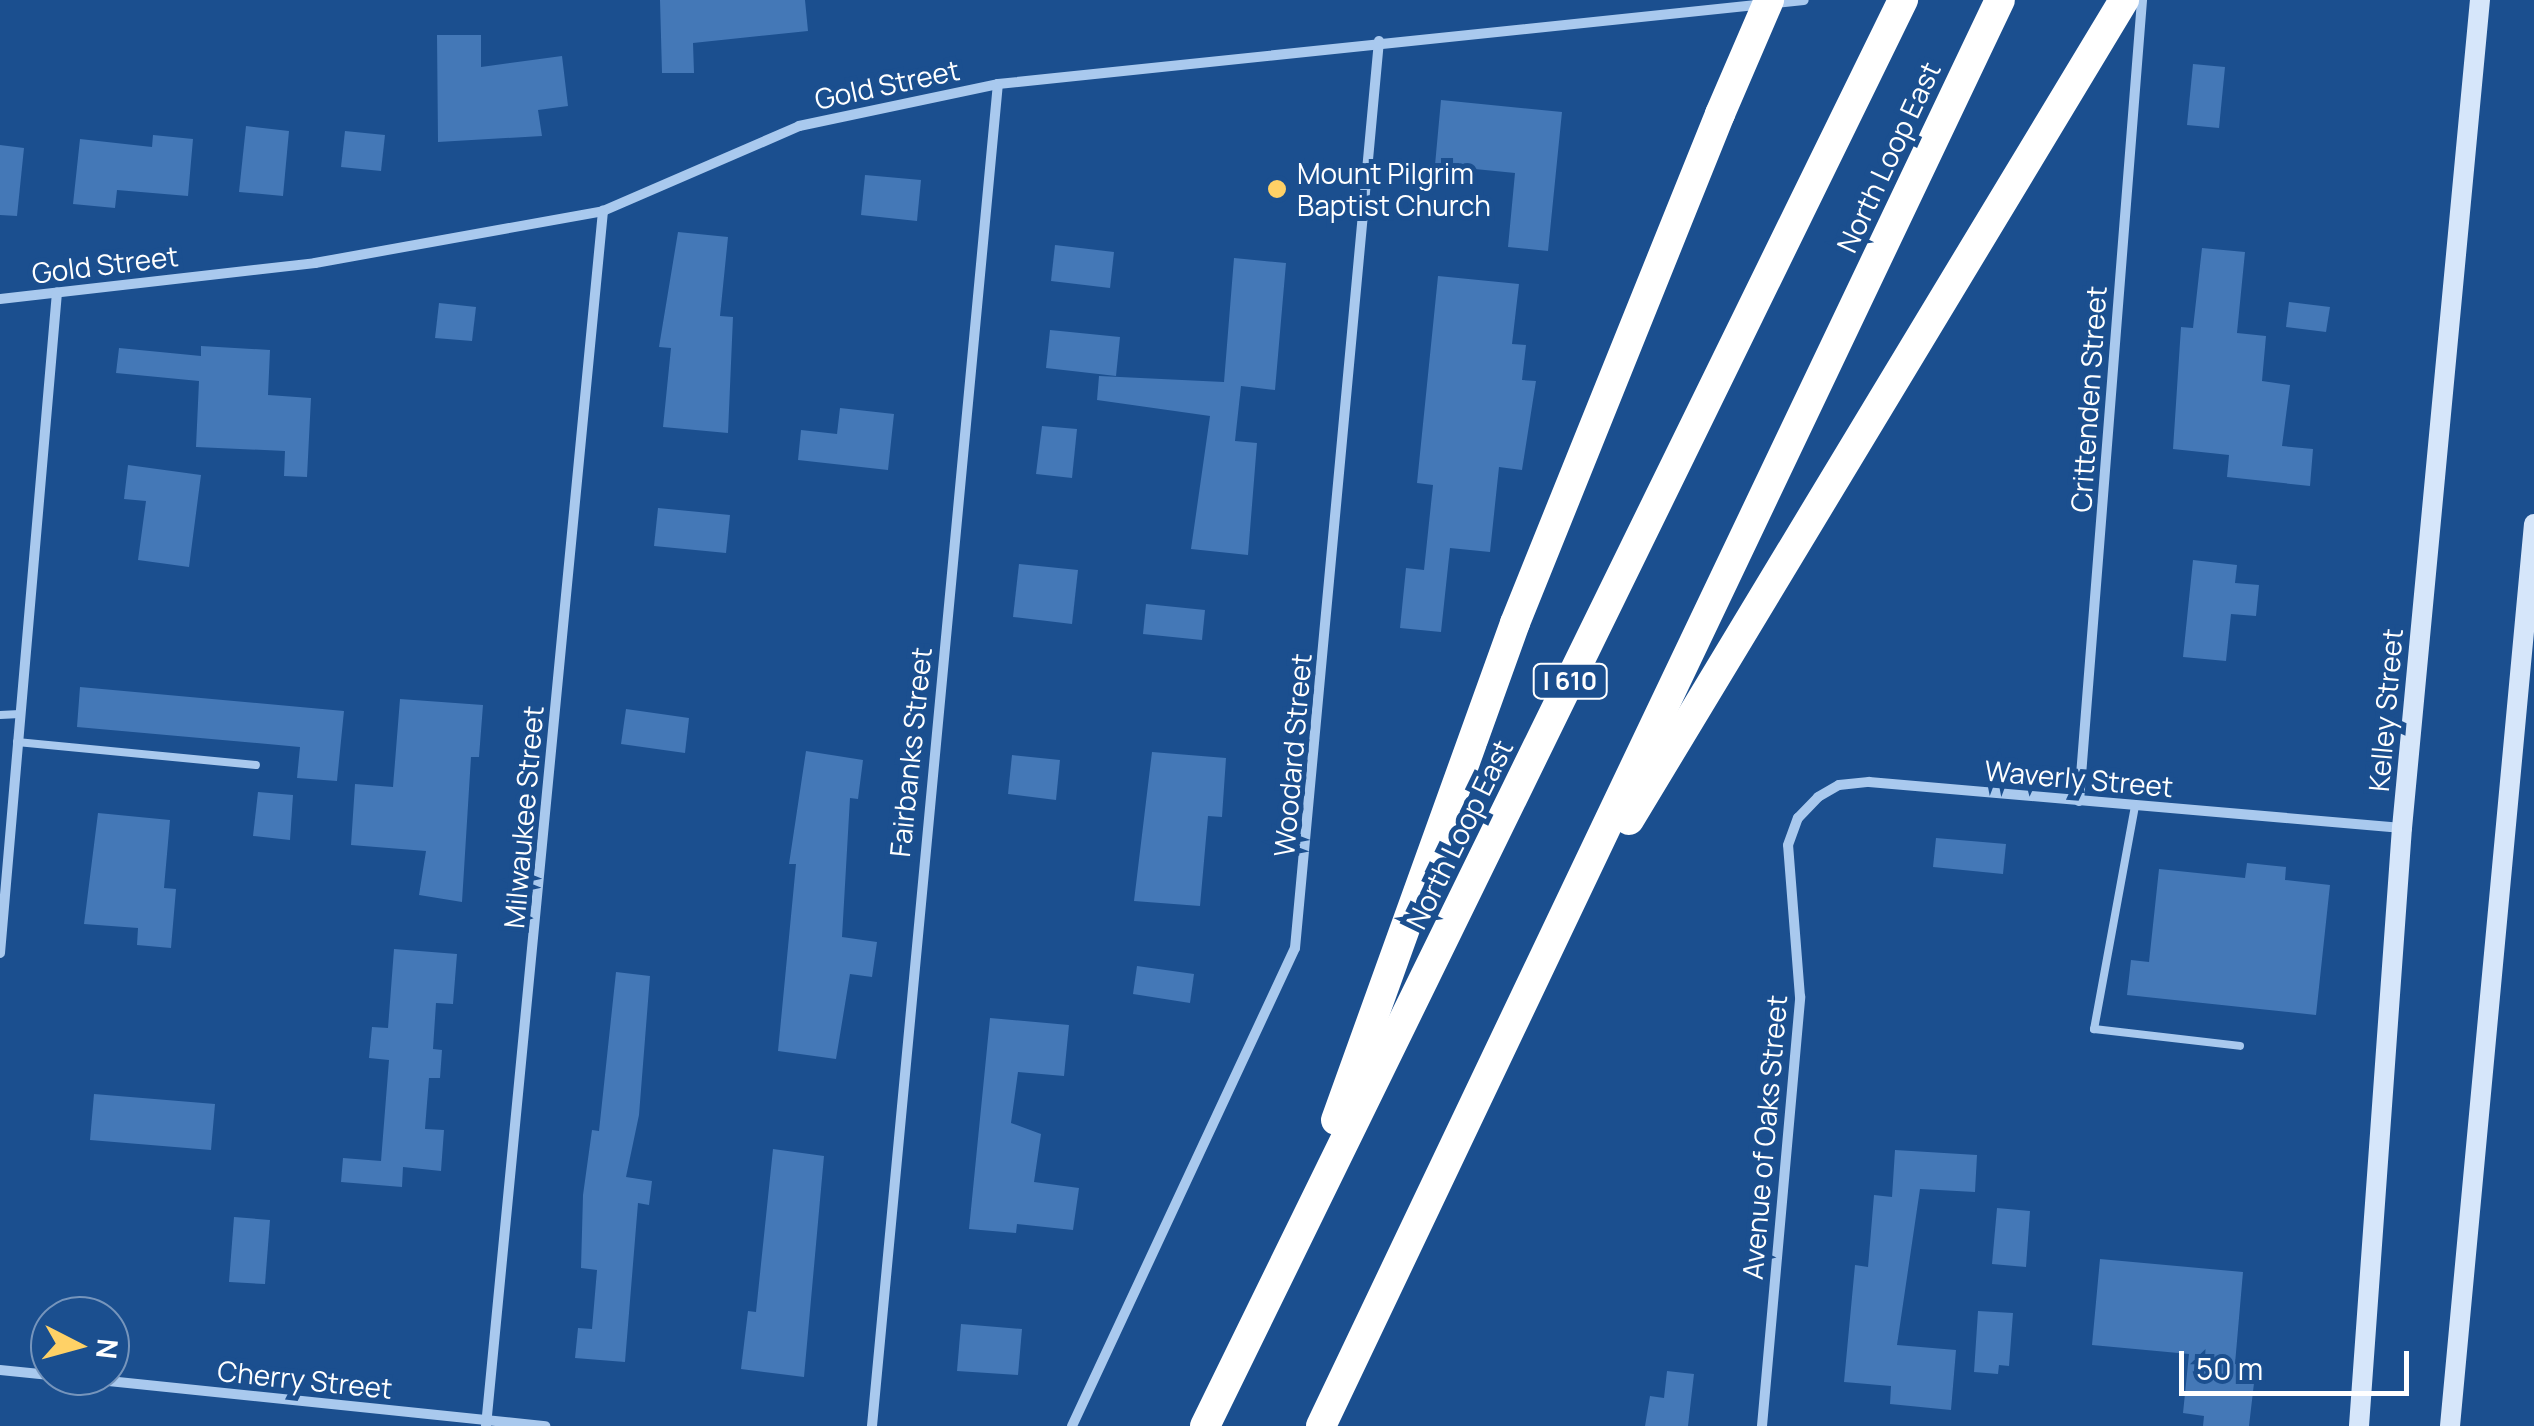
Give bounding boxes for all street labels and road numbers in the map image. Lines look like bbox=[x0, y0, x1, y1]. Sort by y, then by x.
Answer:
street label: Gold Street bbox=[811, 52, 963, 116]
street label: North Loop East bbox=[1829, 56, 1947, 258]
street label: Gold Street bbox=[30, 238, 180, 290]
street label: Crittenden Street bbox=[2063, 285, 2113, 513]
street label: Kelley Street bbox=[2361, 627, 2409, 793]
street label: Fairbanks Street bbox=[882, 646, 938, 858]
street label: Woodard Street bbox=[1266, 652, 1318, 858]
road number: I 610 bbox=[1532, 661, 1608, 701]
street label: Milwaukee Street bbox=[497, 704, 549, 930]
street label: North Loop East bbox=[1399, 734, 1519, 934]
street label: Waverly Street bbox=[1983, 753, 2175, 803]
street label: Avenue of Oaks Street bbox=[1735, 993, 1793, 1281]
street label: Cherry Street bbox=[216, 1353, 394, 1405]

